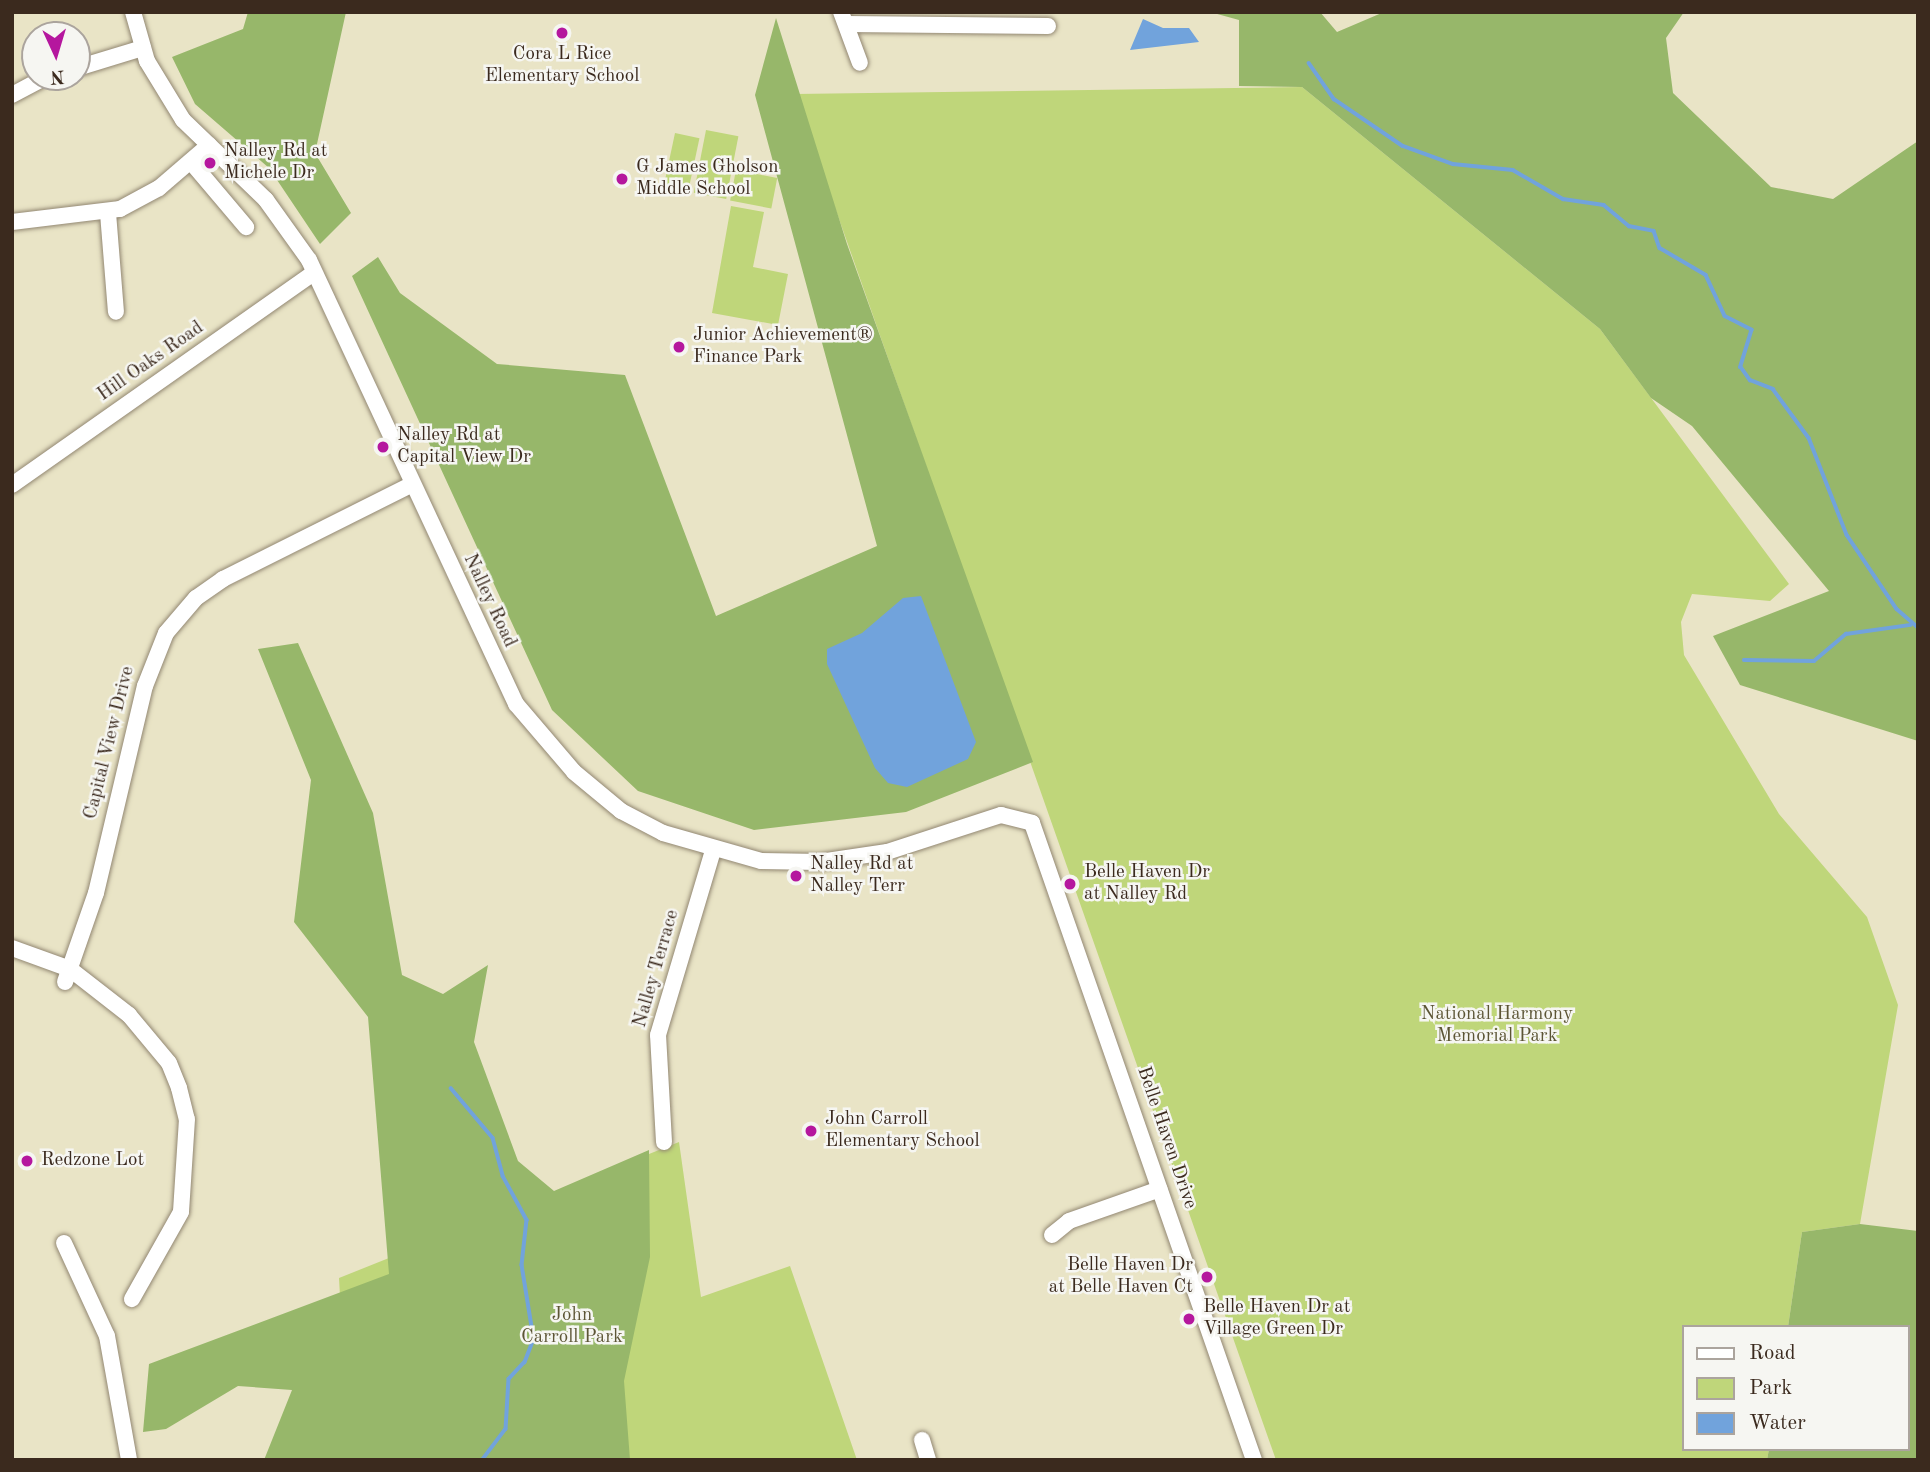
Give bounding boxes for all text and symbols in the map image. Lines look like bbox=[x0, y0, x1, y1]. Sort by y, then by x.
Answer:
north arrow bbox=[21, 21, 91, 91]
marker: Cora L Rice Elementary School bbox=[554, 25, 570, 41]
place label: Cora L Rice Elementary School bbox=[485, 44, 639, 88]
text: N bbox=[49, 65, 65, 85]
place label: Nalley Rd at Michele Dr bbox=[224, 141, 327, 185]
marker: Nalley Rd at Michele Dr bbox=[202, 155, 218, 171]
place label: G James Gholson Middle School bbox=[636, 157, 779, 201]
marker: G James Gholson Middle School bbox=[614, 171, 630, 187]
street label: Hill Oaks Road bbox=[94, 317, 208, 407]
place label: Junior Achievement® Finance Park bbox=[693, 325, 873, 369]
marker: Junior Achievement® Finance Park bbox=[671, 339, 687, 355]
place label: Nalley Rd at Capital View Dr bbox=[397, 425, 531, 469]
marker: Nalley Rd at Capital View Dr bbox=[375, 439, 391, 455]
street label: Nalley Road bbox=[457, 551, 521, 651]
street label: Capital View Drive bbox=[80, 664, 140, 822]
place label: Nalley Rd at Nalley Terr bbox=[810, 854, 913, 898]
place label: Belle Haven Dr at Nalley Rd bbox=[1084, 862, 1210, 906]
marker: Nalley Rd at Nalley Terr bbox=[788, 868, 804, 884]
marker: Belle Haven Dr at Nalley Rd bbox=[1062, 876, 1078, 892]
street label: Nalley Terrace bbox=[629, 908, 685, 1030]
park label: National Harmony Memorial Park bbox=[1421, 1004, 1573, 1048]
street label: Belle Haven Drive bbox=[1131, 1064, 1201, 1212]
place label: John Carroll Elementary School bbox=[825, 1109, 980, 1153]
marker: John Carroll Elementary School bbox=[803, 1123, 819, 1139]
place label: Redzone Lot bbox=[41, 1150, 144, 1172]
marker: Redzone Lot bbox=[19, 1153, 35, 1169]
place label: Belle Haven Dr at Belle Haven Ct bbox=[1049, 1255, 1193, 1299]
marker: Belle Haven Dr at Belle Haven Ct bbox=[1199, 1269, 1215, 1285]
place label: Belle Haven Dr at Village Green Dr bbox=[1203, 1297, 1350, 1341]
park label: John Carroll Park bbox=[521, 1305, 623, 1349]
marker: Belle Haven Dr at Village Green Dr bbox=[1181, 1311, 1197, 1327]
legend bbox=[1682, 1325, 1909, 1451]
text: Road bbox=[1749, 1343, 1796, 1364]
text: Park bbox=[1749, 1378, 1792, 1399]
text: Water bbox=[1749, 1413, 1806, 1434]

